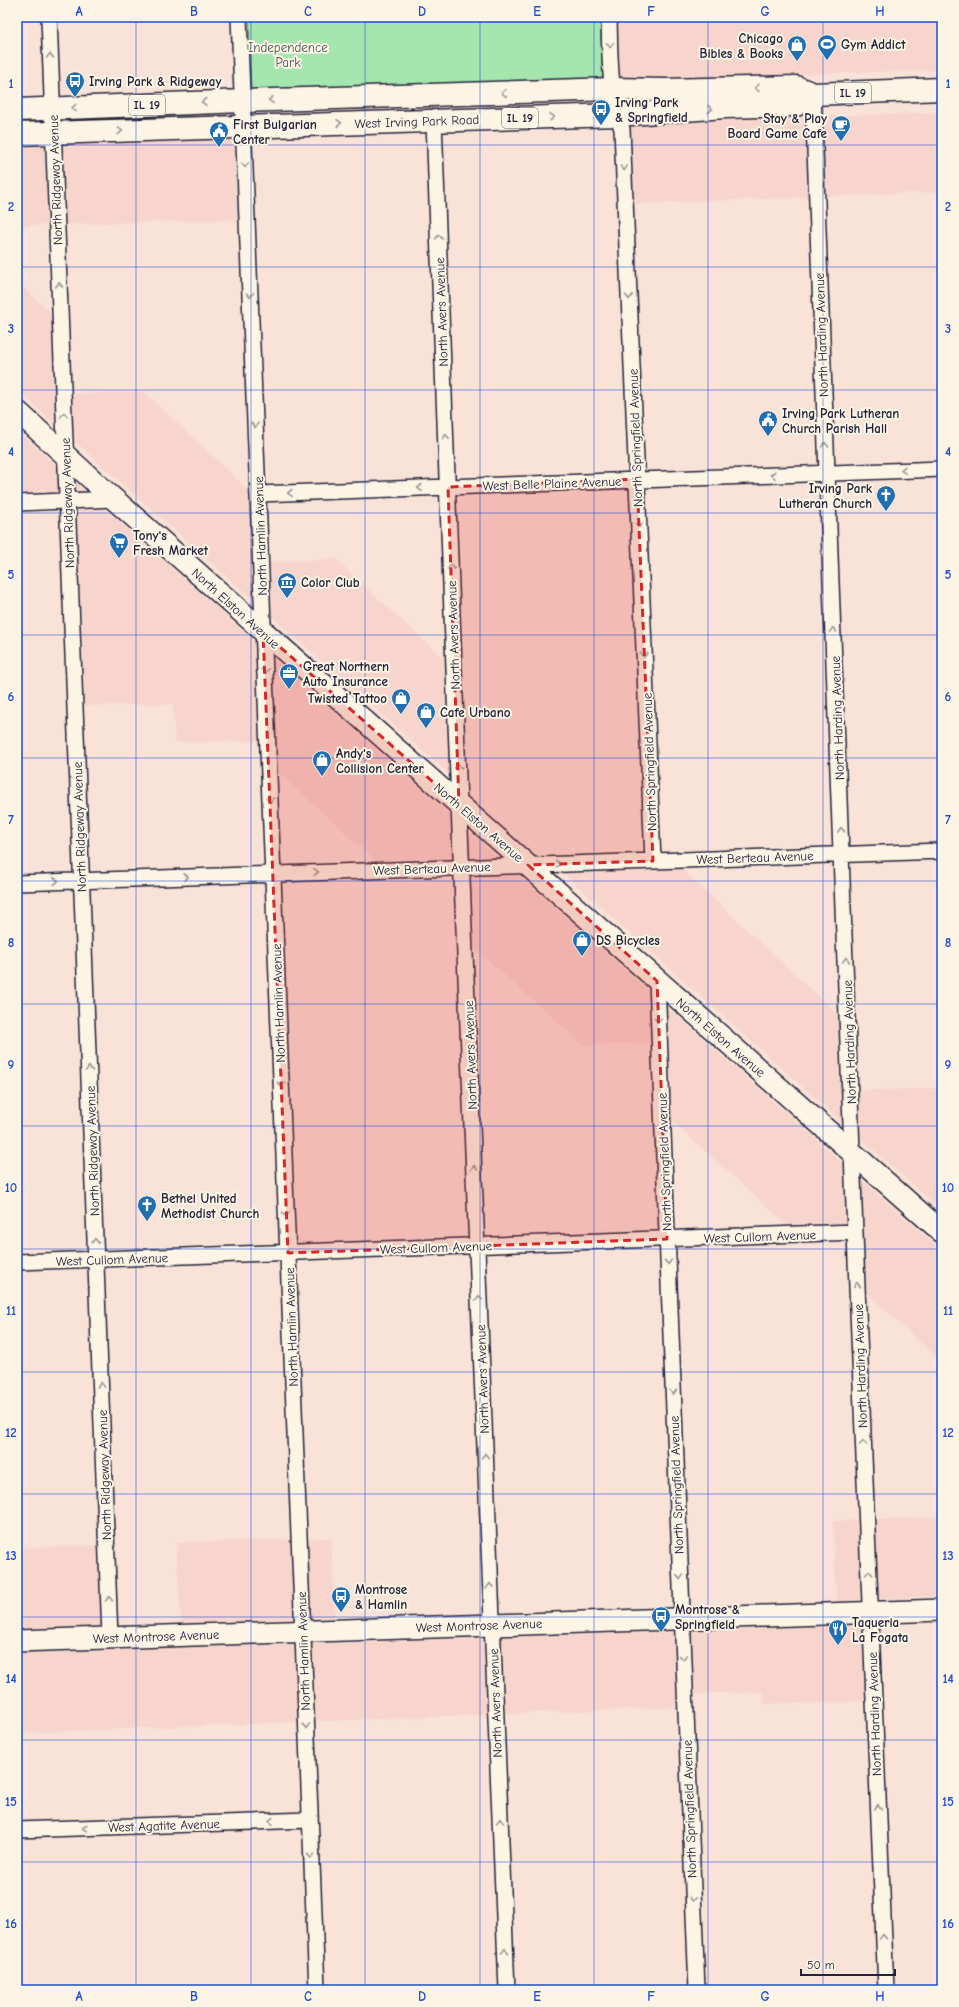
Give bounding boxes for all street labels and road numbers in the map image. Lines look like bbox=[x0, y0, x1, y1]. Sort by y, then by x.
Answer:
road number: IL 19 bbox=[835, 83, 871, 103]
road number: IL 19 bbox=[129, 95, 165, 115]
road number: IL 19 bbox=[502, 108, 538, 128]
street label: West Irving Park Road bbox=[354, 112, 480, 131]
street label: North Ridgeway Avenue bbox=[46, 114, 65, 246]
street label: North Avers Avenue bbox=[432, 257, 451, 367]
street label: North Harding Avenue bbox=[812, 272, 831, 397]
street label: North Springfield Avenue bbox=[626, 368, 645, 508]
street label: North Ridgeway Avenue bbox=[58, 437, 77, 569]
street label: West Belle Plaine Avenue bbox=[482, 474, 622, 493]
street label: North Hamlin Avenue bbox=[251, 476, 270, 596]
street label: North Elston Avenue bbox=[189, 565, 283, 652]
street label: North Avers Avenue bbox=[444, 580, 463, 690]
street label: North Harding Avenue bbox=[828, 655, 847, 780]
street label: North Springfield Avenue bbox=[640, 692, 659, 832]
street label: North Ridgeway Avenue bbox=[70, 761, 89, 893]
street label: North Elston Avenue bbox=[431, 780, 527, 865]
street label: West Berteau Avenue bbox=[696, 848, 814, 867]
street label: West Berteau Avenue bbox=[373, 859, 491, 878]
street label: North Hamlin Avenue bbox=[269, 943, 288, 1063]
street label: North Harding Avenue bbox=[840, 979, 859, 1104]
street label: North Elston Avenue bbox=[673, 995, 769, 1080]
street label: North Avers Avenue bbox=[461, 1000, 480, 1110]
street label: North Ridgeway Avenue bbox=[83, 1085, 102, 1217]
street label: North Springfield Avenue bbox=[655, 1092, 674, 1232]
street label: West Cullom Avenue bbox=[704, 1227, 817, 1246]
street label: West Cullom Avenue bbox=[380, 1238, 493, 1257]
street label: West Cullom Avenue bbox=[56, 1250, 169, 1269]
street label: North Hamlin Avenue bbox=[282, 1267, 301, 1387]
street label: North Harding Avenue bbox=[851, 1303, 870, 1428]
street label: North Avers Avenue bbox=[473, 1324, 492, 1434]
street label: North Ridgeway Avenue bbox=[95, 1409, 114, 1541]
street label: North Springfield Avenue bbox=[667, 1415, 686, 1555]
street label: North Hamlin Avenue bbox=[294, 1591, 313, 1711]
street label: West Montrose Avenue bbox=[415, 1616, 543, 1635]
street label: West Montrose Avenue bbox=[92, 1627, 220, 1646]
street label: North Avers Avenue bbox=[486, 1648, 505, 1758]
street label: North Harding Avenue bbox=[865, 1651, 884, 1776]
street label: North Springfield Avenue bbox=[680, 1739, 699, 1879]
street label: West Agatite Avenue bbox=[108, 1816, 221, 1835]

